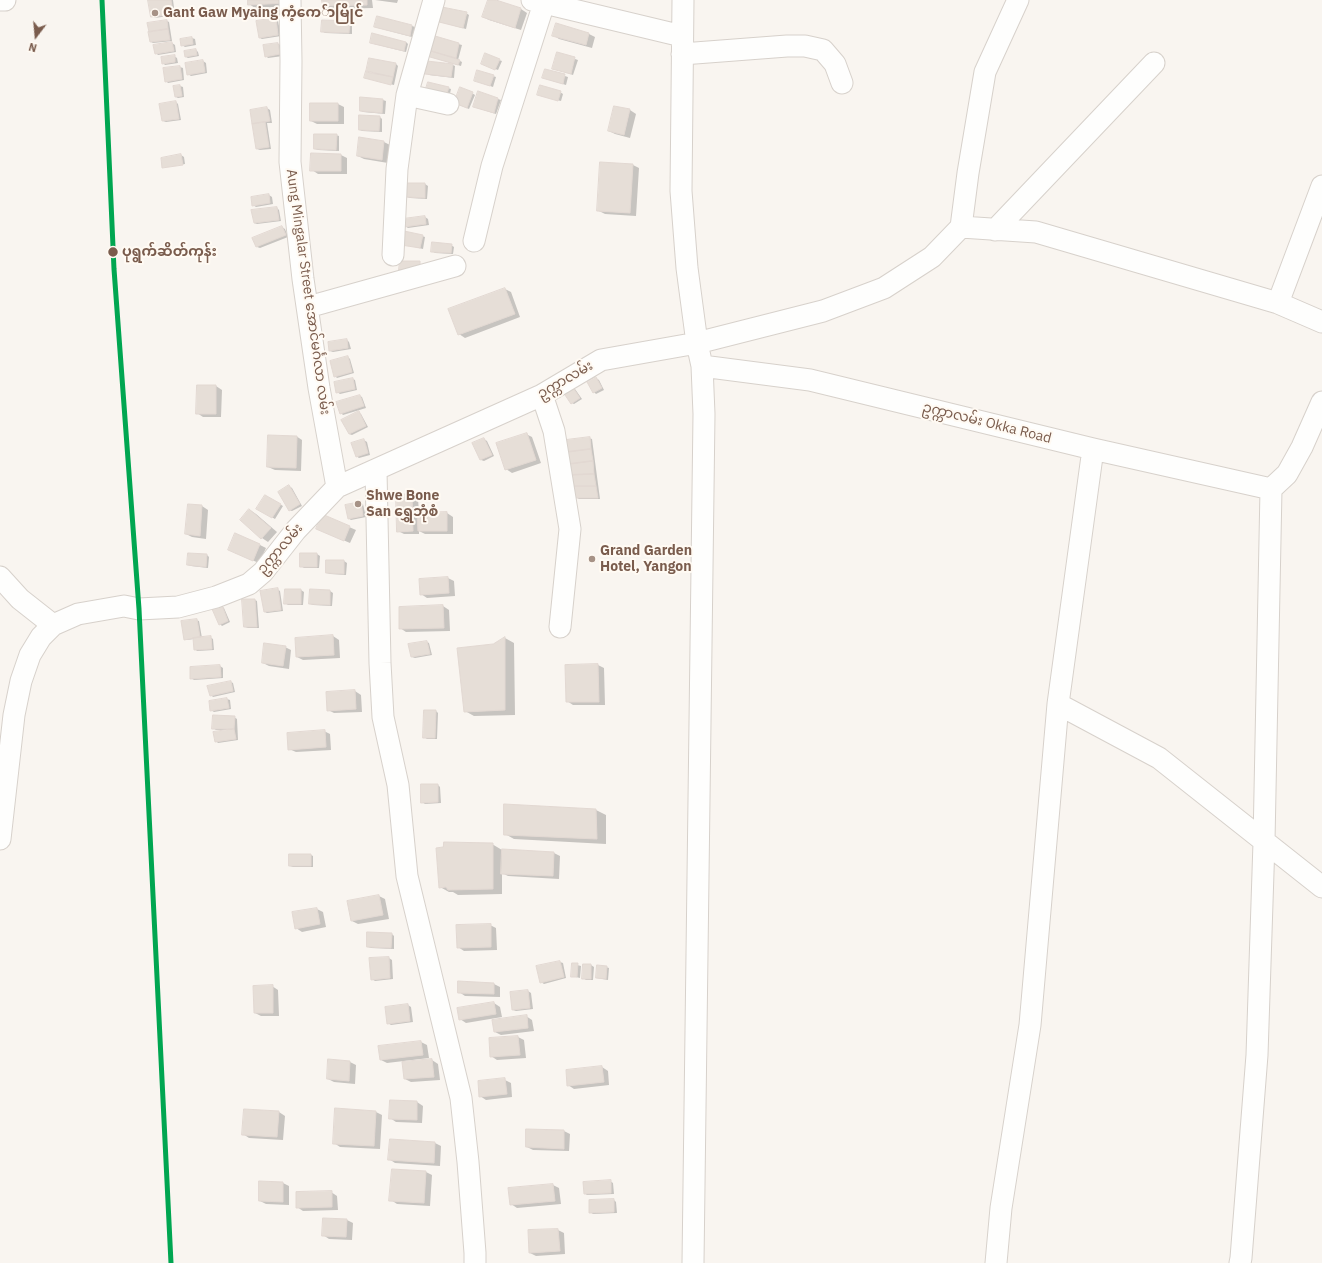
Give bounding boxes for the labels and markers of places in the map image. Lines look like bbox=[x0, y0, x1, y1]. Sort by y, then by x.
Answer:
place label: Gant Gaw Myaing ကံ့ကေ်ာမြိုင် bbox=[163, 5, 364, 21]
marker: Gant Gaw Myaing ကံ့ကေ်ာမြိုင် bbox=[150, 8, 160, 18]
place label: ပုရွက်ဆိတ်ကုန်း bbox=[122, 244, 217, 260]
marker: ပုရွက်ဆိတ်ကုန်း bbox=[106, 245, 120, 259]
place label: Shwe Bone San ရွှေဘုံစံ bbox=[366, 488, 439, 520]
marker: Shwe Bone San ရွှေဘုံစံ bbox=[353, 499, 363, 509]
place label: Grand Garden Hotel, Yangon bbox=[600, 543, 692, 576]
marker: Grand Garden Hotel, Yangon bbox=[587, 554, 597, 564]

